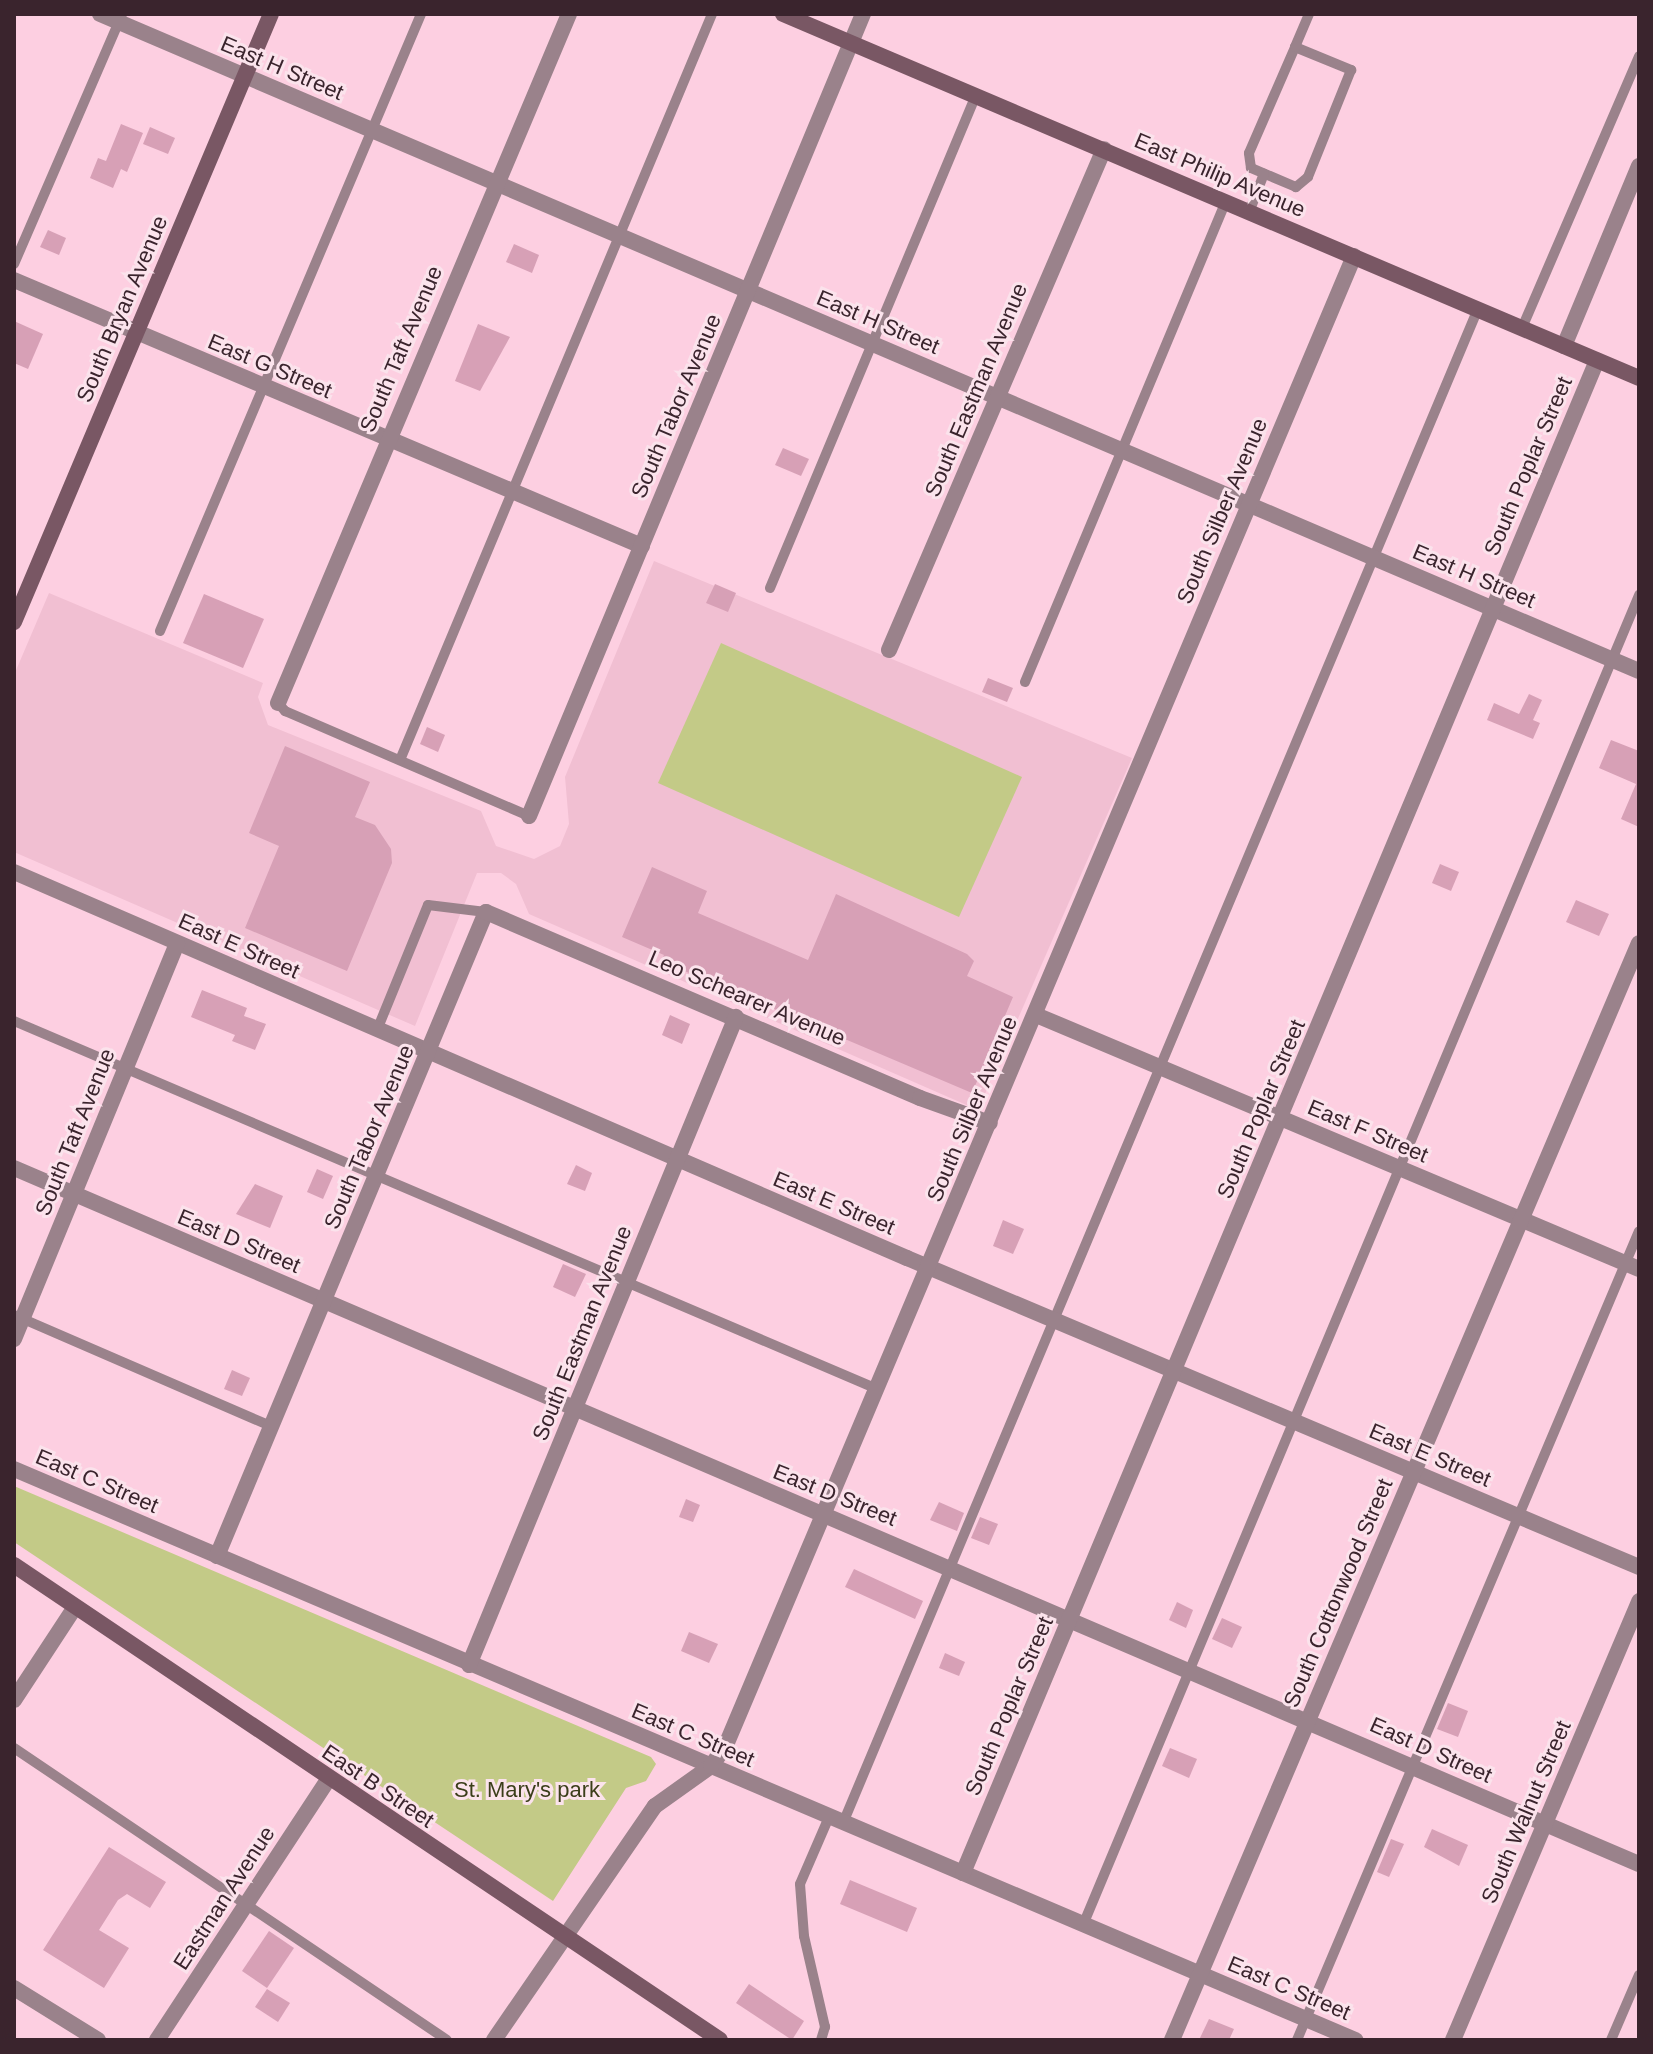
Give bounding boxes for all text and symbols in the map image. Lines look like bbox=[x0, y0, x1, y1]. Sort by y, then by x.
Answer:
street label: East H Street bbox=[217, 30, 347, 106]
street label: East Philip Avenue bbox=[1130, 127, 1310, 223]
street label: South Bryan Avenue bbox=[71, 211, 173, 407]
street label: South Taft Avenue bbox=[354, 261, 448, 437]
street label: South Eastman Avenue bbox=[919, 279, 1033, 501]
street label: East H Street bbox=[813, 284, 943, 360]
street label: South Tabor Avenue bbox=[625, 309, 727, 503]
street label: East G Street bbox=[204, 328, 336, 404]
street label: South Poplar Street bbox=[1478, 372, 1578, 560]
street label: South Silber Avenue bbox=[1171, 414, 1273, 608]
street label: East H Street bbox=[1409, 538, 1539, 614]
street label: East E Street bbox=[174, 908, 304, 984]
street label: Leo Schearer Avenue bbox=[644, 944, 850, 1052]
street label: South Silber Avenue bbox=[921, 1012, 1023, 1206]
street label: South Poplar Street bbox=[1211, 1015, 1311, 1203]
street label: South Tabor Avenue bbox=[318, 1040, 420, 1234]
street label: South Taft Avenue bbox=[29, 1044, 121, 1220]
street label: East F Street bbox=[1304, 1094, 1432, 1168]
street label: East E Street bbox=[769, 1166, 899, 1240]
street label: East D Street bbox=[174, 1203, 304, 1279]
street label: South Eastman Avenue bbox=[527, 1221, 637, 1445]
street label: East E Street bbox=[1365, 1418, 1495, 1492]
street label: East C Street bbox=[32, 1443, 162, 1519]
street label: East D Street bbox=[769, 1458, 901, 1532]
street label: South Cottonwood Street bbox=[1278, 1475, 1398, 1711]
street label: South Poplar Street bbox=[959, 1612, 1059, 1800]
street label: East C Street bbox=[628, 1697, 758, 1773]
street label: East D Street bbox=[1366, 1711, 1496, 1789]
street label: South Walnut Street bbox=[1476, 1717, 1576, 1907]
street label: East B Street bbox=[317, 1739, 439, 1833]
park label: St. Mary's park bbox=[454, 1777, 600, 1803]
street label: Eastman Avenue bbox=[167, 1821, 281, 1975]
street label: East C Street bbox=[1224, 1950, 1354, 2026]

